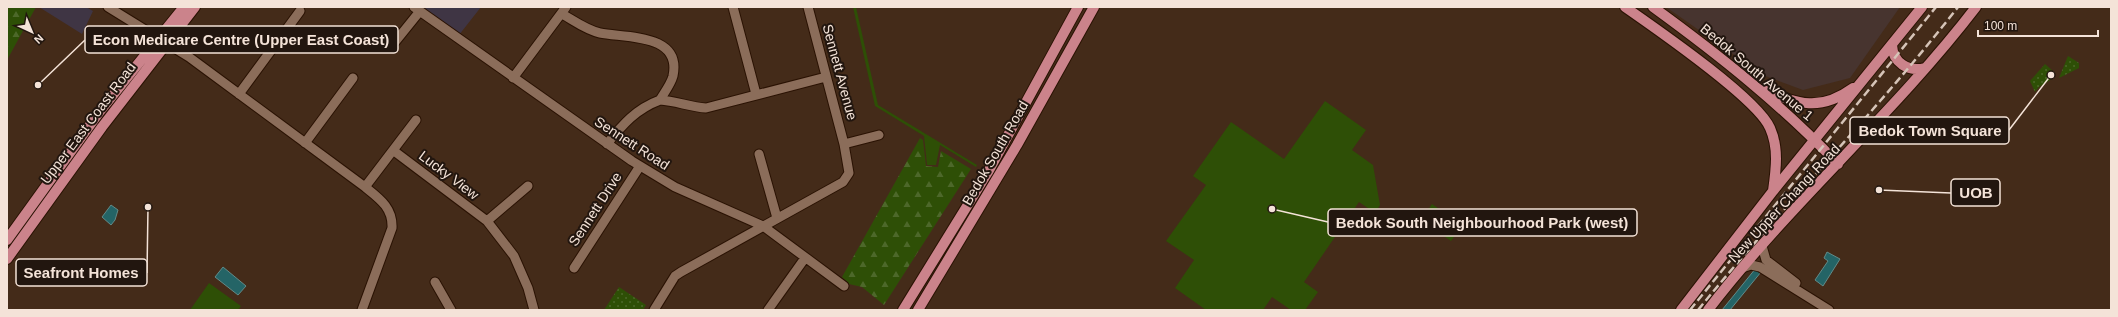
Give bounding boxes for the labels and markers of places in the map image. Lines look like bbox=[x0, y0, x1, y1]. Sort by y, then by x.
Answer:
callout: Econ Medicare Centre (Upper East Coast) bbox=[85, 26, 398, 53]
callout: Bedok Town Square bbox=[1850, 117, 2009, 144]
callout: UOB bbox=[1951, 179, 2000, 206]
callout: Bedok South Neighbourhood Park (west) bbox=[1328, 209, 1637, 236]
callout: Seafront Homes bbox=[16, 259, 147, 286]

